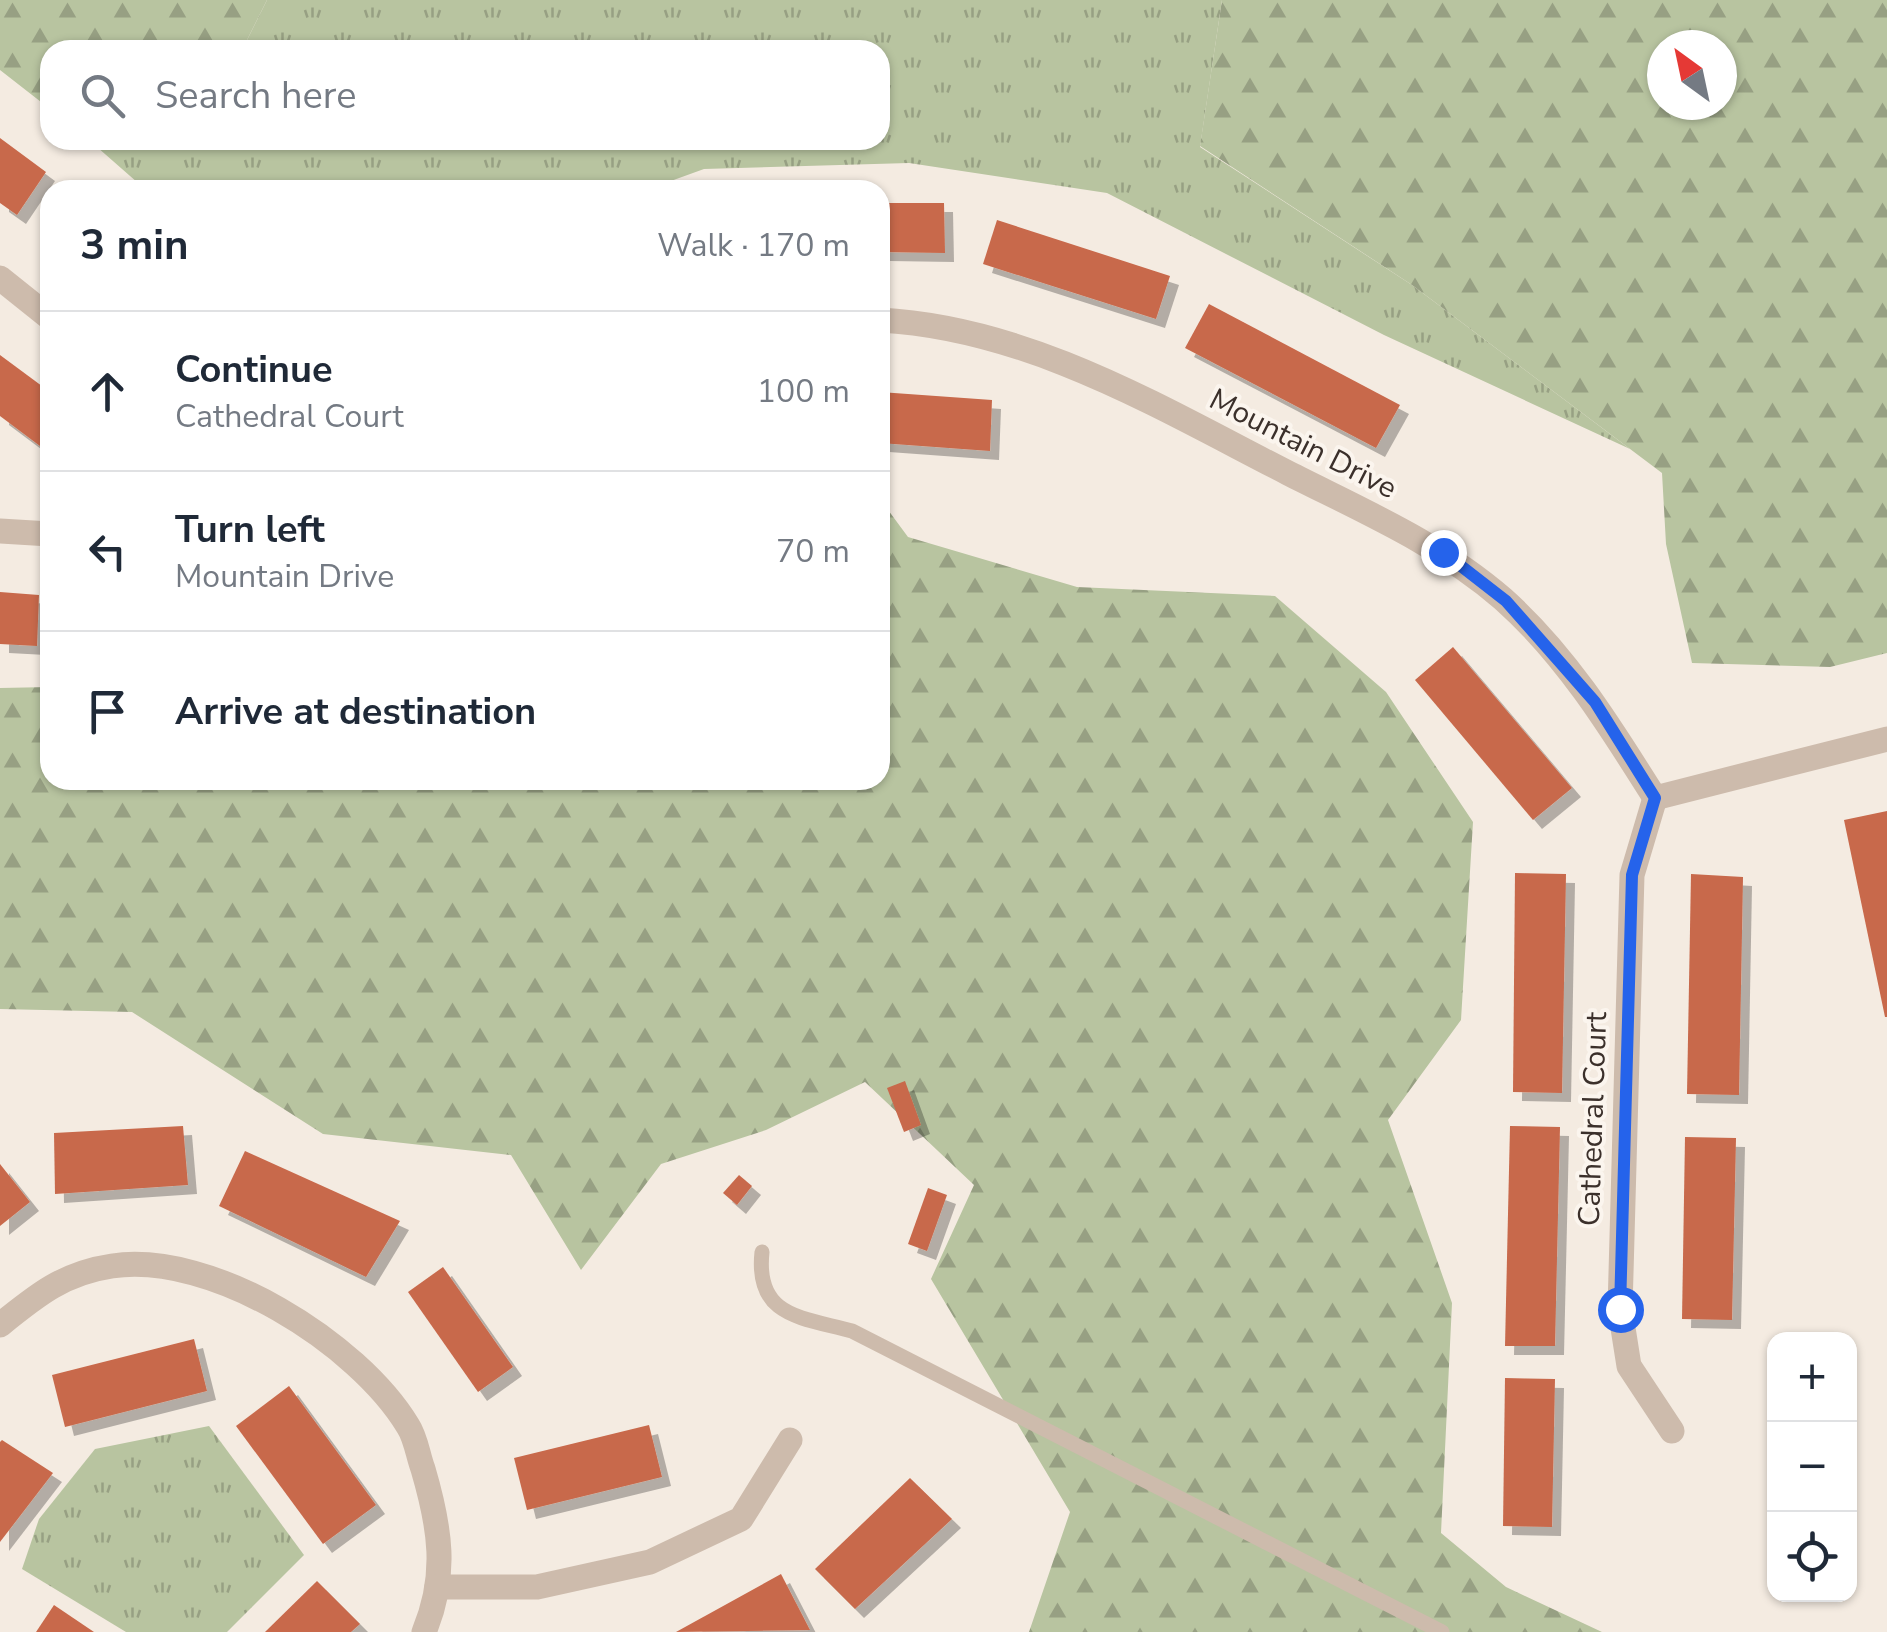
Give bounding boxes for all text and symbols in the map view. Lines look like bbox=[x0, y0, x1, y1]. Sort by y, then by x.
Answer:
north arrow bbox=[1647, 30, 1737, 120]
search box bbox=[40, 40, 890, 150]
icon: search bbox=[75, 68, 130, 123]
text: Search here bbox=[155, 70, 356, 121]
text: 3 min bbox=[80, 217, 189, 274]
text: Walk · 170 m bbox=[657, 224, 850, 267]
text: Continue bbox=[175, 344, 333, 395]
icon: ahead bbox=[80, 364, 135, 419]
text: 100 m bbox=[757, 370, 850, 413]
street label: Mountain Drive bbox=[1202, 379, 1404, 509]
text: Cathedral Court bbox=[175, 395, 404, 438]
text: Turn left bbox=[175, 504, 325, 555]
icon: left bbox=[80, 524, 135, 579]
text: 70 m bbox=[776, 530, 850, 573]
route end bbox=[1421, 530, 1467, 576]
text: Mountain Drive bbox=[175, 555, 394, 598]
icon: arrive bbox=[80, 684, 135, 739]
text: Arrive at destination bbox=[175, 686, 536, 737]
street label: Cathedral Court bbox=[1569, 1011, 1617, 1227]
route start bbox=[1598, 1287, 1644, 1333]
map controls bbox=[1767, 1332, 1857, 1602]
button: + bbox=[1767, 1332, 1857, 1422]
button: − bbox=[1767, 1422, 1857, 1512]
button: locate bbox=[1767, 1512, 1857, 1602]

